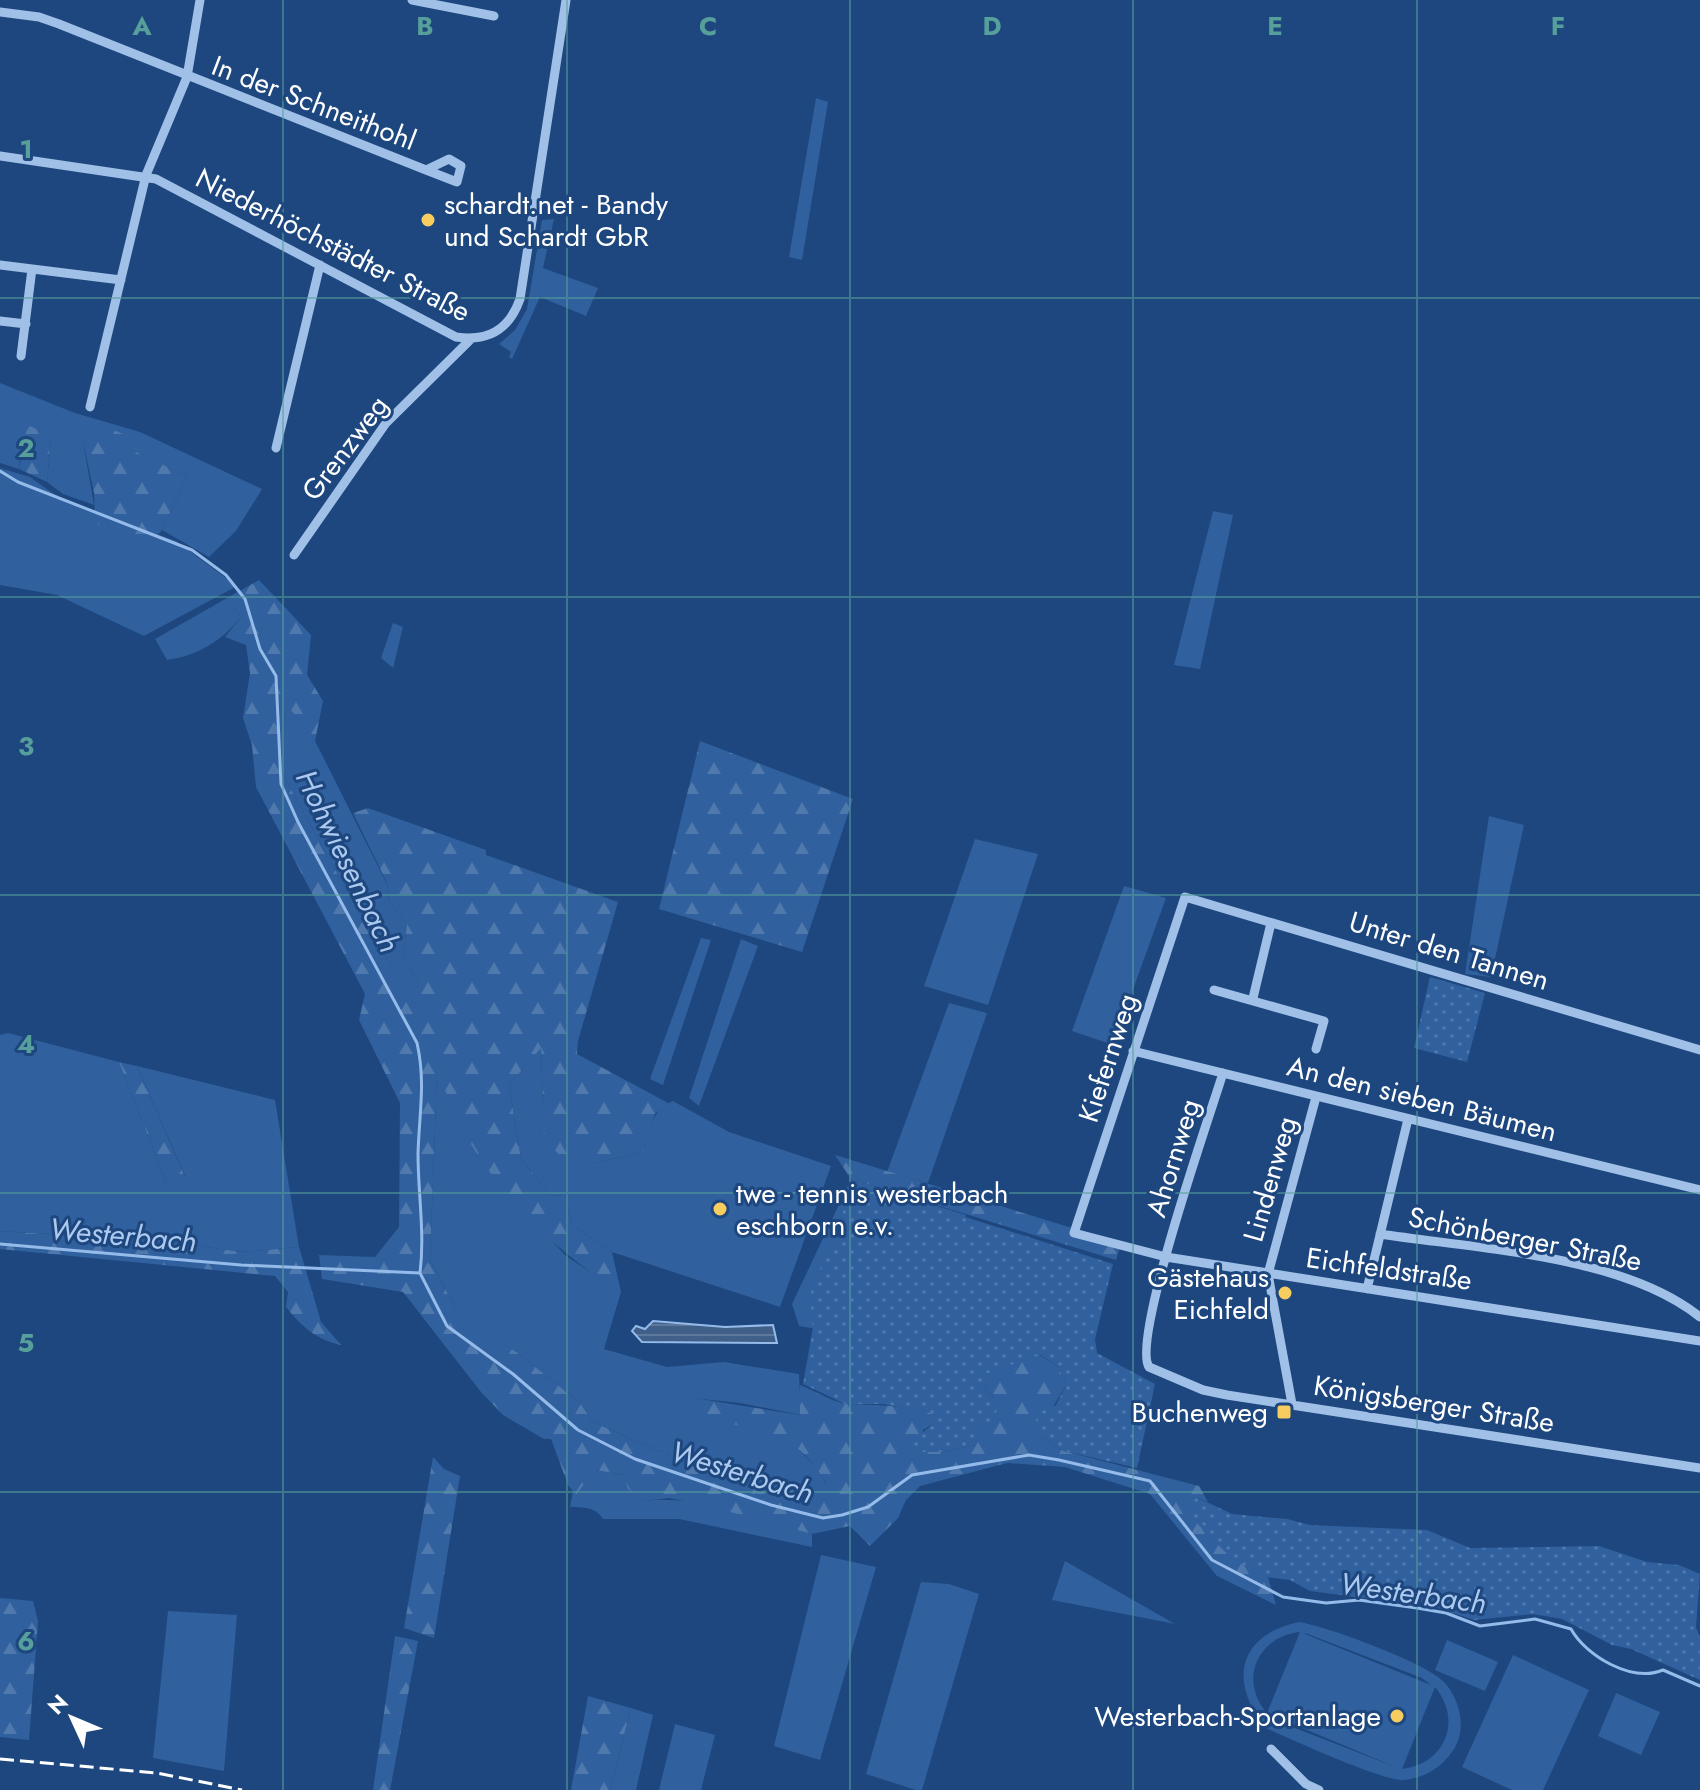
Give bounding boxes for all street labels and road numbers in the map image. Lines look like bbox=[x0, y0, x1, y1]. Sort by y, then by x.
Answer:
street label: In der Schneithohl bbox=[206, 45, 422, 161]
street label: Niederhöchstädter Straße bbox=[188, 158, 478, 332]
street label: Grenzweg bbox=[292, 387, 398, 509]
street label: Unter den Tannen bbox=[1344, 901, 1554, 1001]
street label: Kiefernweg bbox=[1068, 988, 1148, 1128]
street label: An den sieben Bäumen bbox=[1283, 1046, 1561, 1152]
street label: Ahornweg bbox=[1136, 1094, 1210, 1222]
street label: Lindenweg bbox=[1233, 1112, 1307, 1246]
street label: Schönberger Straße bbox=[1405, 1196, 1645, 1282]
street label: Eichfeldstraße bbox=[1303, 1237, 1475, 1301]
street label: Königsberger Straße bbox=[1311, 1365, 1557, 1443]

